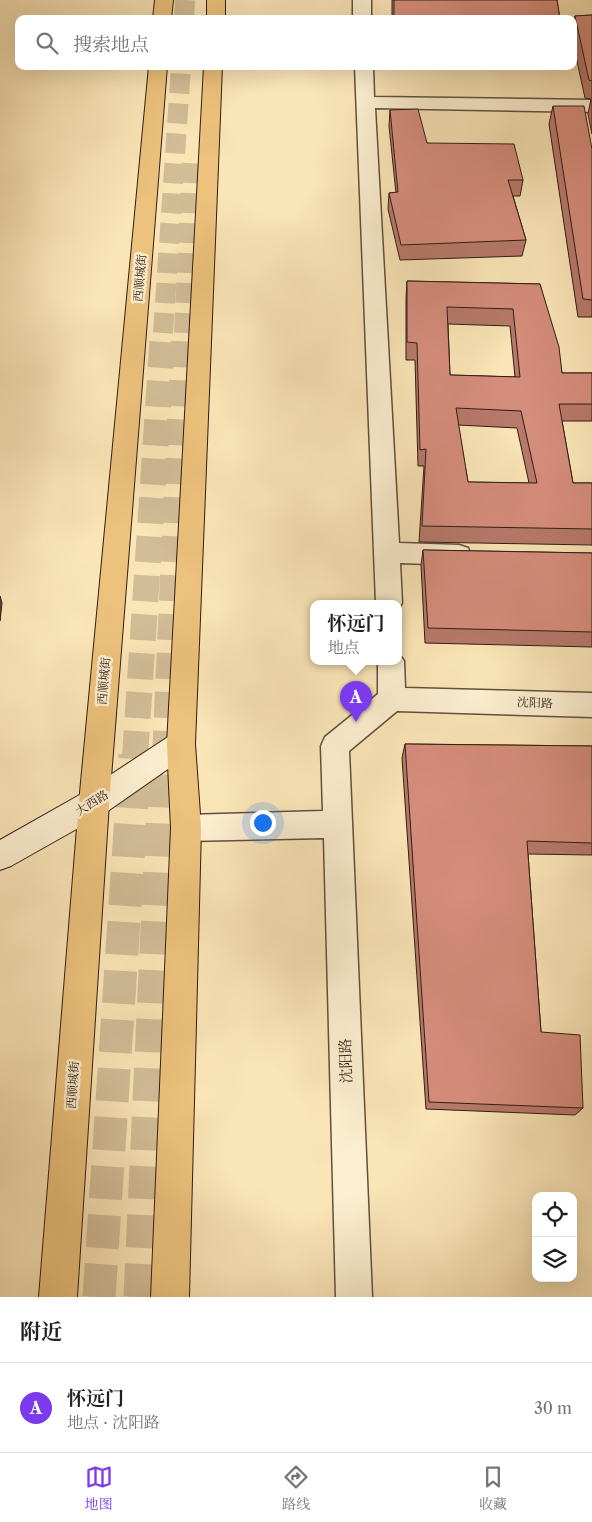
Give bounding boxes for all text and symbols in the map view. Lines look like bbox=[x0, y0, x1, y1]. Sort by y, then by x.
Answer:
search box bbox=[15, 15, 577, 70]
icon: search bbox=[33, 29, 61, 57]
text: 搜索地点 bbox=[73, 33, 149, 56]
street label: 西顺城街 bbox=[130, 252, 149, 303]
popup bbox=[310, 600, 402, 665]
text: 怀远门 bbox=[327, 612, 385, 635]
text: 地点 bbox=[327, 637, 360, 657]
street label: 西顺城街 bbox=[94, 655, 113, 706]
pin: A bbox=[340, 681, 372, 722]
street label: 沈阳路 bbox=[517, 694, 553, 711]
street label: 大西路 bbox=[72, 787, 111, 818]
your location bbox=[250, 810, 276, 836]
street label: 沈阳路 bbox=[335, 1038, 356, 1084]
street label: 西顺城街 bbox=[63, 1060, 82, 1109]
map controls bbox=[532, 1192, 577, 1282]
button: locate bbox=[532, 1192, 577, 1237]
button: layers bbox=[532, 1237, 577, 1282]
text: 附近 bbox=[20, 1319, 62, 1344]
text: 怀远门 bbox=[67, 1387, 124, 1410]
text: A bbox=[30, 1398, 42, 1418]
text: 30 m bbox=[534, 1398, 572, 1418]
text: 地点 · 沈阳路 bbox=[67, 1412, 160, 1432]
tab: 地图 bbox=[85, 1463, 113, 1513]
tab: 路线 bbox=[282, 1463, 310, 1513]
tab: 收藏 bbox=[479, 1463, 507, 1513]

